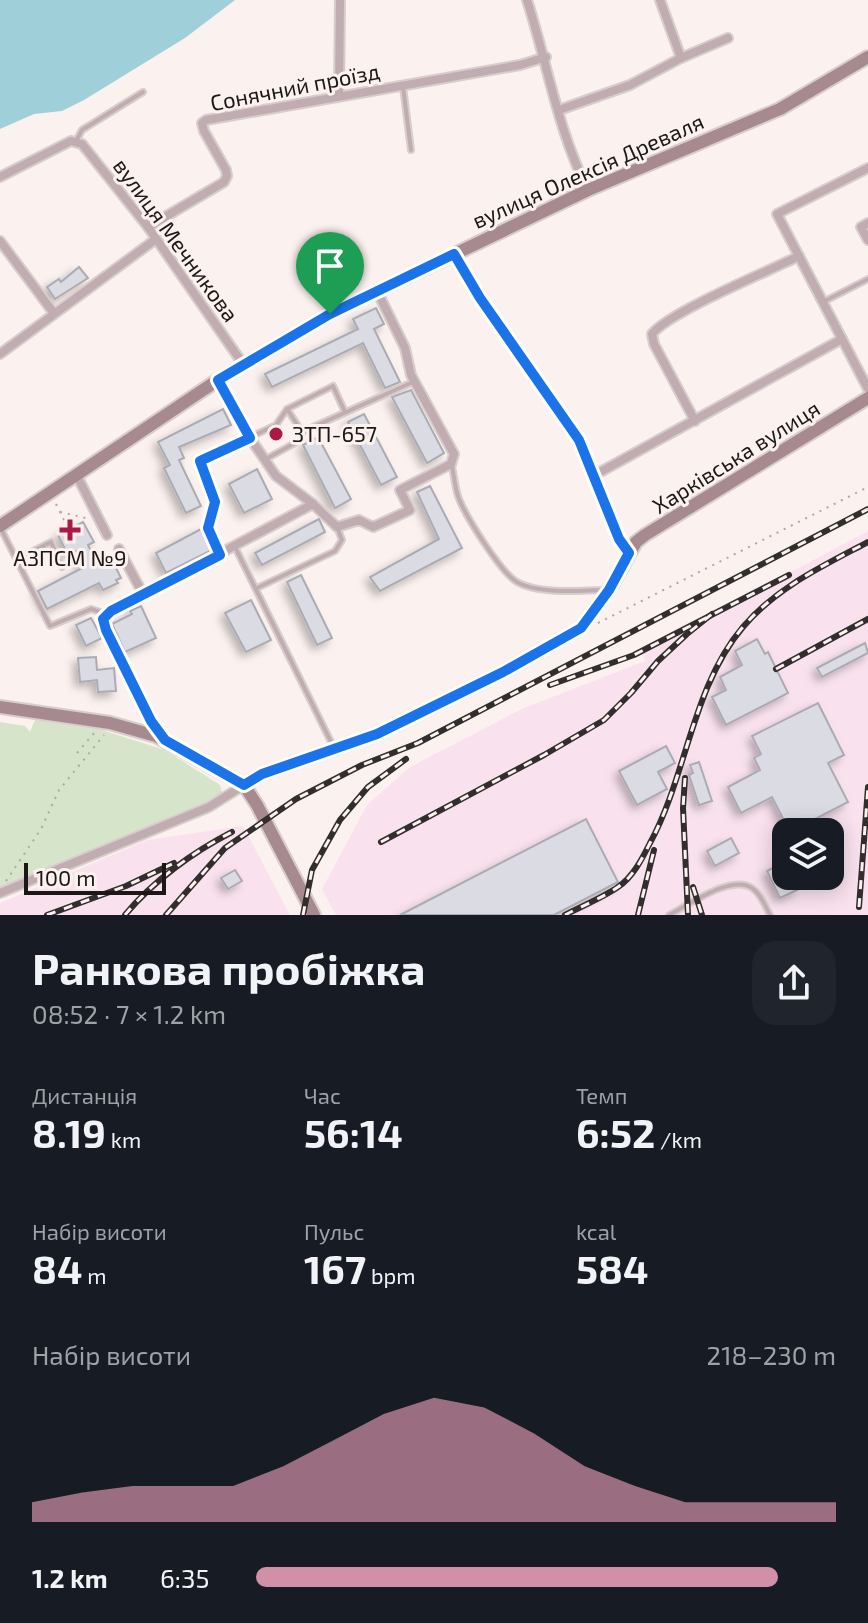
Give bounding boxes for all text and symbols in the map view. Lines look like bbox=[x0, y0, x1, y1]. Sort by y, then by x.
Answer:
street label: Сонячний проїзд bbox=[208, 57, 382, 115]
street label: вулиця Олексія Древаля bbox=[468, 107, 708, 234]
street label: вулиця Мечникова bbox=[108, 153, 245, 327]
pin bbox=[296, 232, 364, 314]
icon: arrive bbox=[308, 244, 352, 288]
street label: Харківська вулиця bbox=[647, 394, 824, 519]
place label: ЗТП-657 bbox=[292, 420, 377, 446]
marker: ЗТП-657 bbox=[267, 425, 285, 443]
marker: АЗПСМ №9 bbox=[59, 519, 81, 541]
place label: АЗПСМ №9 bbox=[13, 544, 127, 570]
map controls bbox=[772, 818, 844, 890]
button: layers bbox=[772, 818, 844, 890]
scale bar bbox=[24, 859, 166, 895]
text: 100 m bbox=[36, 864, 95, 890]
text: Ранкова пробіжка bbox=[32, 941, 425, 994]
button: share bbox=[752, 941, 836, 1025]
text: 08:52 · 7 × 1.2 km bbox=[32, 998, 226, 1029]
text: Дистанція bbox=[32, 1082, 137, 1108]
text: Час bbox=[304, 1082, 341, 1108]
text: Темп bbox=[576, 1082, 627, 1108]
text: 8.19 bbox=[32, 1108, 106, 1156]
text: 56:14 bbox=[304, 1108, 403, 1156]
text: 6:52 bbox=[576, 1108, 655, 1156]
text: km bbox=[106, 1126, 141, 1152]
text: /km bbox=[655, 1126, 702, 1152]
text: Набір висоти bbox=[32, 1218, 167, 1244]
text: Пульс bbox=[304, 1218, 364, 1244]
text: kcal bbox=[576, 1218, 616, 1244]
text: 84 bbox=[32, 1244, 82, 1292]
text: 167 bbox=[304, 1244, 366, 1292]
text: 584 bbox=[576, 1244, 648, 1292]
text: m bbox=[82, 1262, 107, 1288]
text: bpm bbox=[366, 1262, 415, 1288]
text: Набір висоти bbox=[32, 1339, 191, 1370]
text: 218–230 m bbox=[707, 1339, 836, 1370]
text: 1.2 km bbox=[32, 1562, 108, 1593]
text: 6:35 bbox=[160, 1562, 209, 1593]

